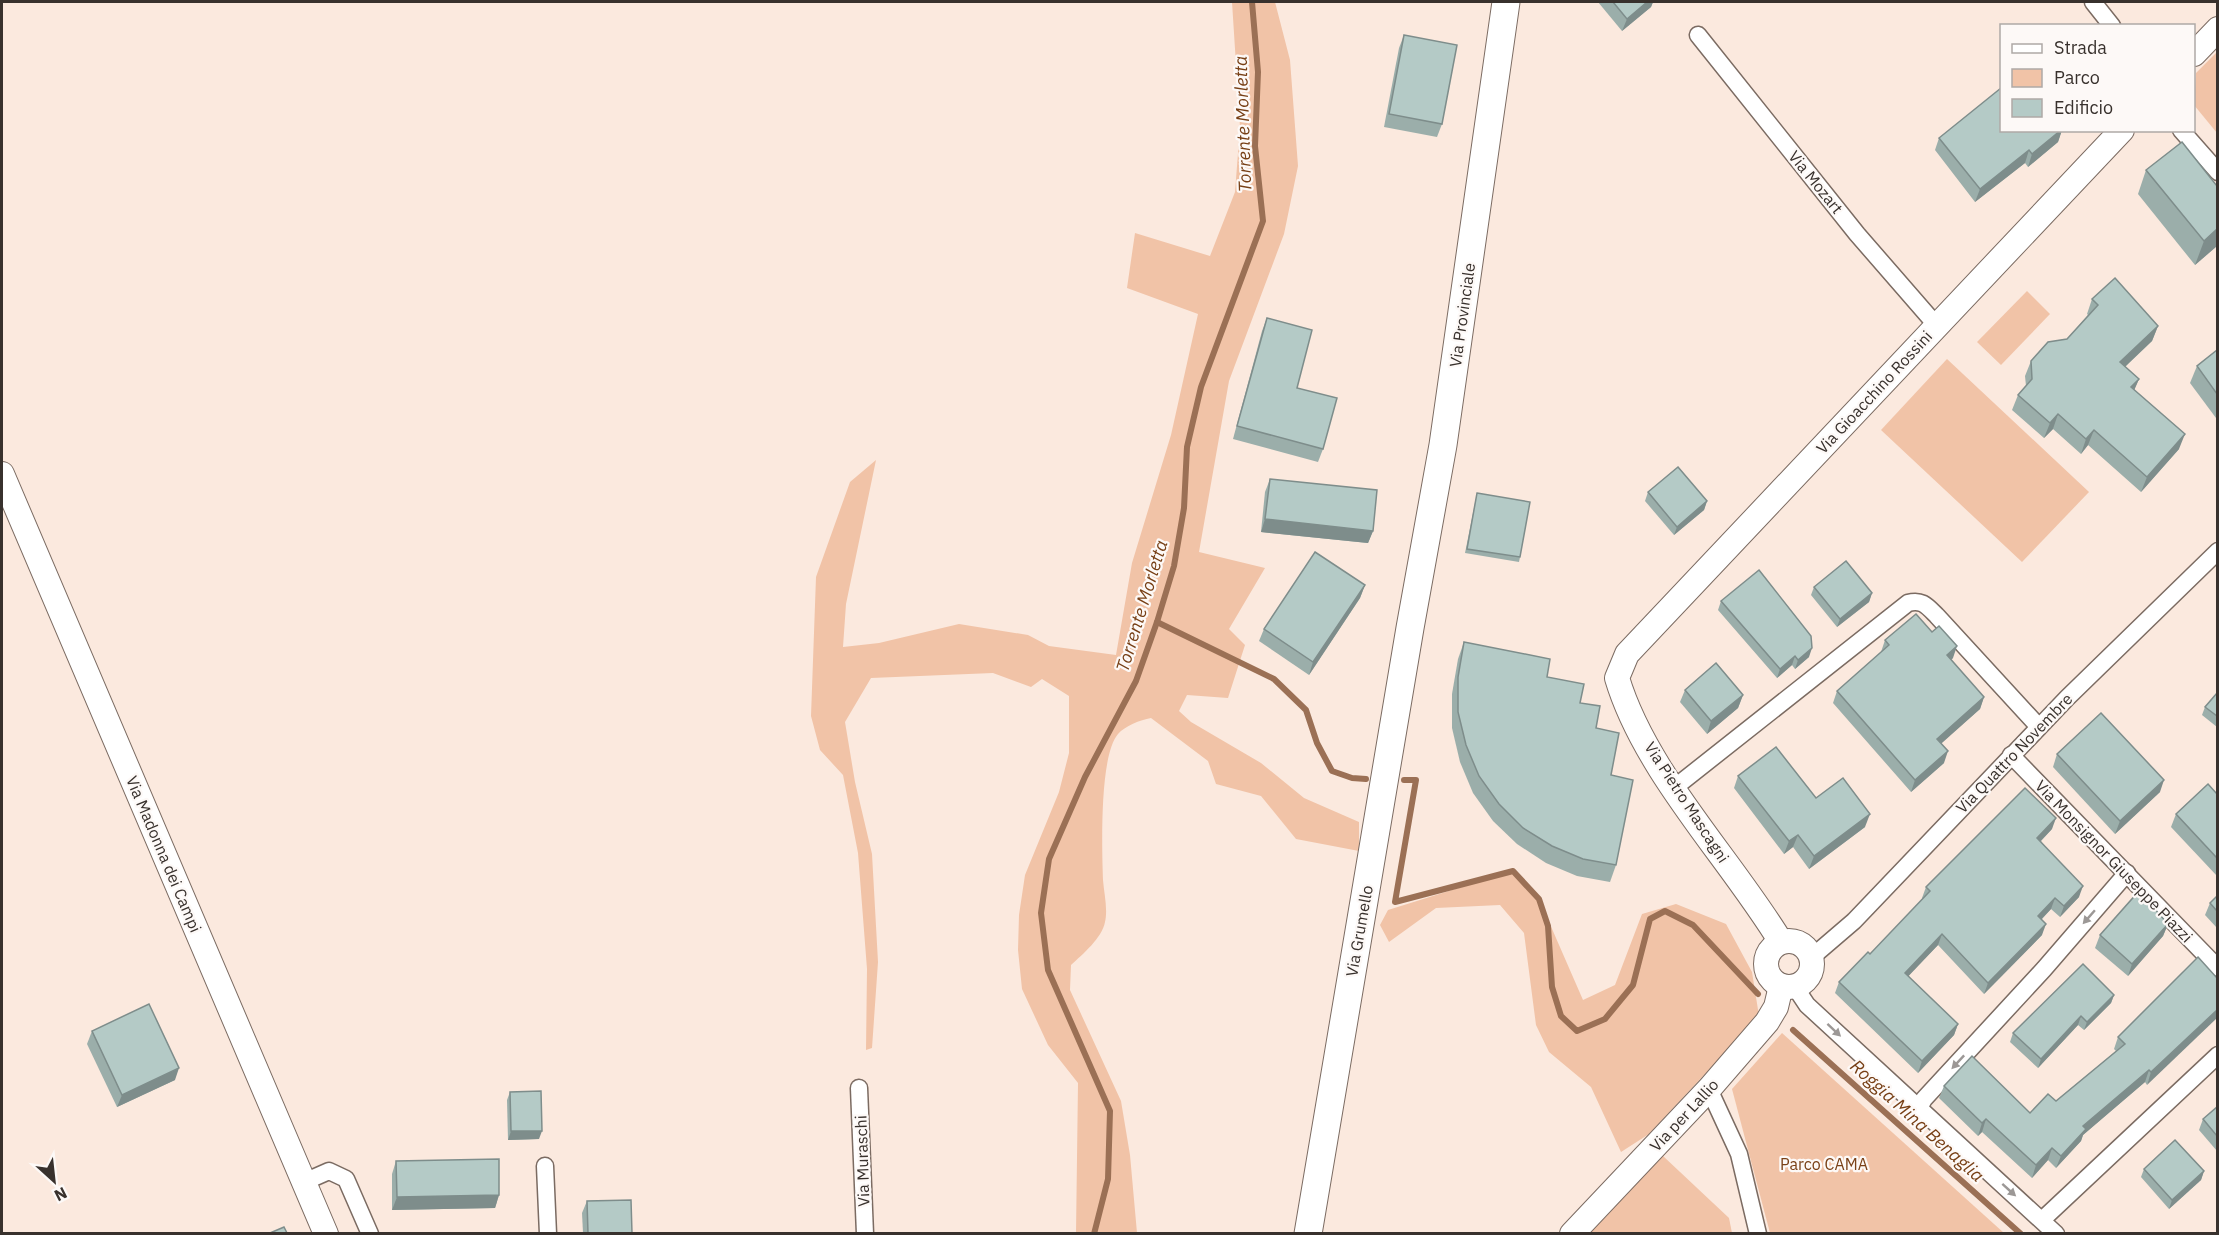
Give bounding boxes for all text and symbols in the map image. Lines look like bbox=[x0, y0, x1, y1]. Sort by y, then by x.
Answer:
legend bbox=[2000, 24, 2195, 132]
text: Strada bbox=[2054, 36, 2107, 59]
water label: Torrente Morletta bbox=[1229, 55, 1256, 193]
text: Parco bbox=[2054, 66, 2100, 89]
text: Edificio bbox=[2054, 96, 2113, 119]
street label: Via Mozart bbox=[1784, 146, 1848, 218]
street label: Via Provinciale bbox=[1445, 261, 1479, 368]
street label: Via Gioacchino Rossini bbox=[1812, 326, 1936, 458]
water label: Torrente Morletta bbox=[1111, 537, 1172, 675]
street label: Via Quattro Novembre bbox=[1952, 689, 2077, 817]
street label: Via Pietro Mascagni bbox=[1640, 738, 1734, 866]
street label: Via Madonna dei Campi bbox=[122, 773, 206, 935]
street label: Via Monsignor Giuseppe Piazzi bbox=[2031, 776, 2197, 946]
street label: Via Grumello bbox=[1341, 884, 1377, 978]
one-way arrow bbox=[2083, 909, 2096, 924]
one-way arrow bbox=[1826, 1023, 1841, 1036]
water label: Roggia Mina Benaglia bbox=[1846, 1054, 1989, 1187]
one-way arrow bbox=[1952, 1054, 1965, 1069]
street label: Via per Lallio bbox=[1645, 1075, 1723, 1155]
street label: Via Muraschi bbox=[850, 1115, 874, 1207]
north arrow bbox=[24, 1151, 84, 1211]
park label: Parco CAMA bbox=[1780, 1154, 1868, 1174]
text: N bbox=[51, 1183, 71, 1206]
one-way arrow bbox=[2001, 1183, 2016, 1197]

